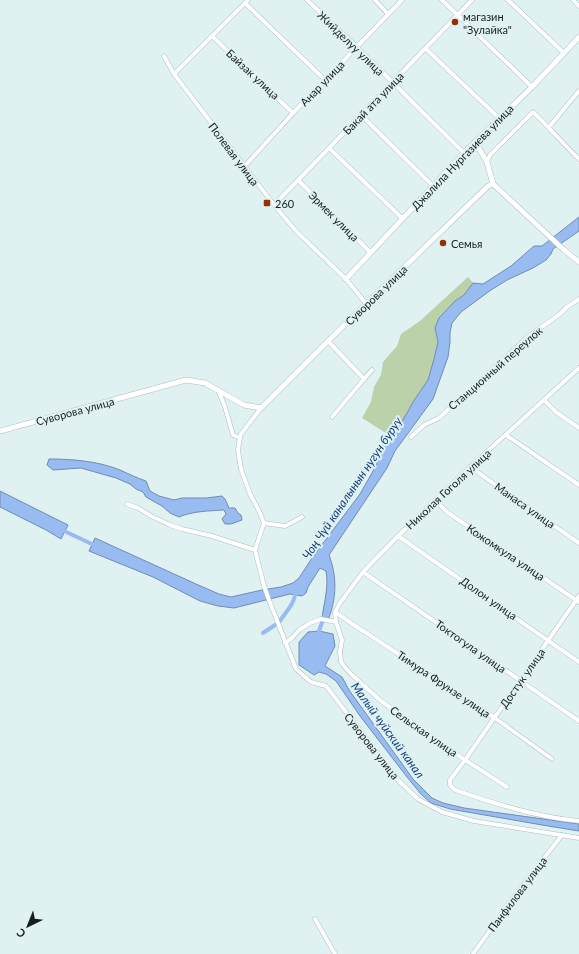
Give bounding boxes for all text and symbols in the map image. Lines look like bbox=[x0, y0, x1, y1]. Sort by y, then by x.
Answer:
street label: Жийделуу улица bbox=[315, 8, 387, 78]
place label: магазин "Зулайка" bbox=[463, 10, 512, 36]
marker: магазин "Зулайка" bbox=[450, 17, 460, 27]
street label: Байзак улица bbox=[224, 46, 282, 102]
street label: Анар улица bbox=[297, 58, 347, 108]
street label: Бакай ата улица bbox=[340, 69, 406, 137]
street label: Джалила Нургазиева улица bbox=[408, 102, 516, 212]
street label: Полевая улица bbox=[206, 120, 262, 188]
street label: Эрмек улица bbox=[306, 188, 362, 244]
place label: 260 bbox=[275, 197, 295, 210]
marker: 260 bbox=[262, 198, 272, 208]
place label: Семья bbox=[451, 237, 482, 250]
marker: Семья bbox=[438, 238, 448, 248]
street label: Суворова улица bbox=[342, 262, 410, 328]
street label: Станционный переулок bbox=[445, 323, 545, 412]
street label: Суворова улица bbox=[34, 394, 116, 428]
water label: Чоң Чүй каналынын нугун буруу bbox=[299, 414, 405, 562]
street label: Николая Гоголя улица bbox=[403, 446, 493, 532]
street label: Манаса улица bbox=[492, 479, 558, 531]
street label: Кожомкула улица bbox=[465, 521, 547, 583]
street label: Долон улица bbox=[458, 574, 520, 622]
street label: Токтогула улица bbox=[433, 617, 509, 675]
street label: Достук улица bbox=[497, 646, 547, 710]
street label: Тимура Фрунзе улица bbox=[395, 648, 493, 720]
water label: Малый чуйский канал bbox=[348, 679, 428, 781]
street label: Сельская улица bbox=[388, 703, 460, 759]
street label: Суворова улица bbox=[342, 710, 402, 782]
street label: Панфилова улица bbox=[485, 854, 549, 934]
north arrow bbox=[8, 906, 48, 946]
text: С bbox=[13, 926, 28, 941]

